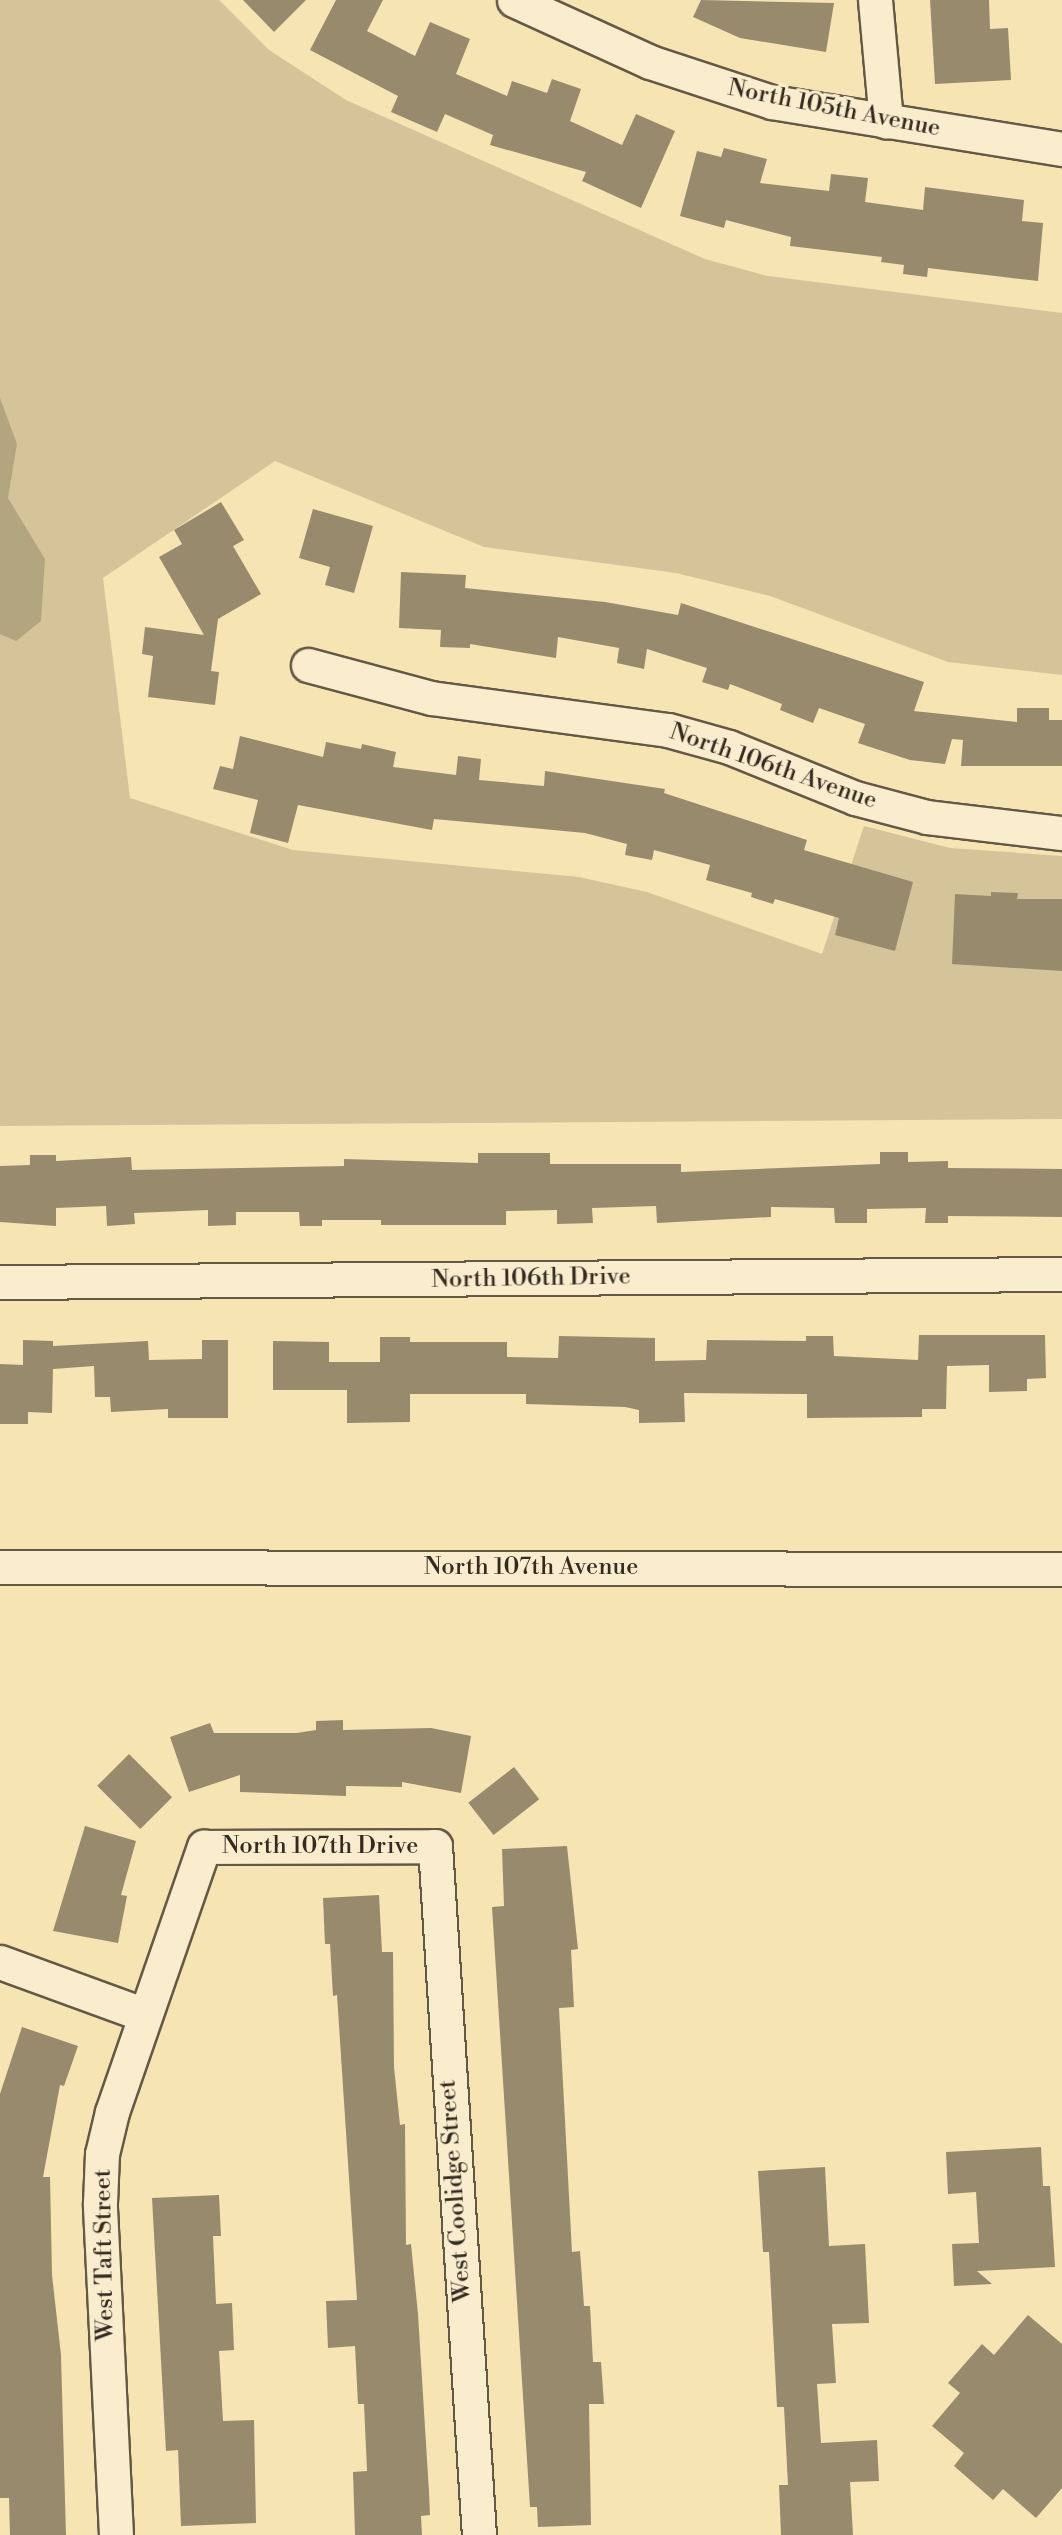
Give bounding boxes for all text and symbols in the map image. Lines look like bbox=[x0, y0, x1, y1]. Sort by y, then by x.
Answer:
street label: North 105th Avenue bbox=[725, 74, 943, 144]
street label: North 106th Avenue bbox=[666, 718, 880, 816]
street label: North 106th Drive bbox=[431, 1263, 631, 1295]
street label: North 107th Avenue bbox=[424, 1554, 638, 1582]
street label: North 107th Drive bbox=[222, 1833, 418, 1861]
street label: West Coolidge Street bbox=[434, 2079, 478, 2303]
street label: West Taft Street bbox=[89, 2169, 121, 2341]

